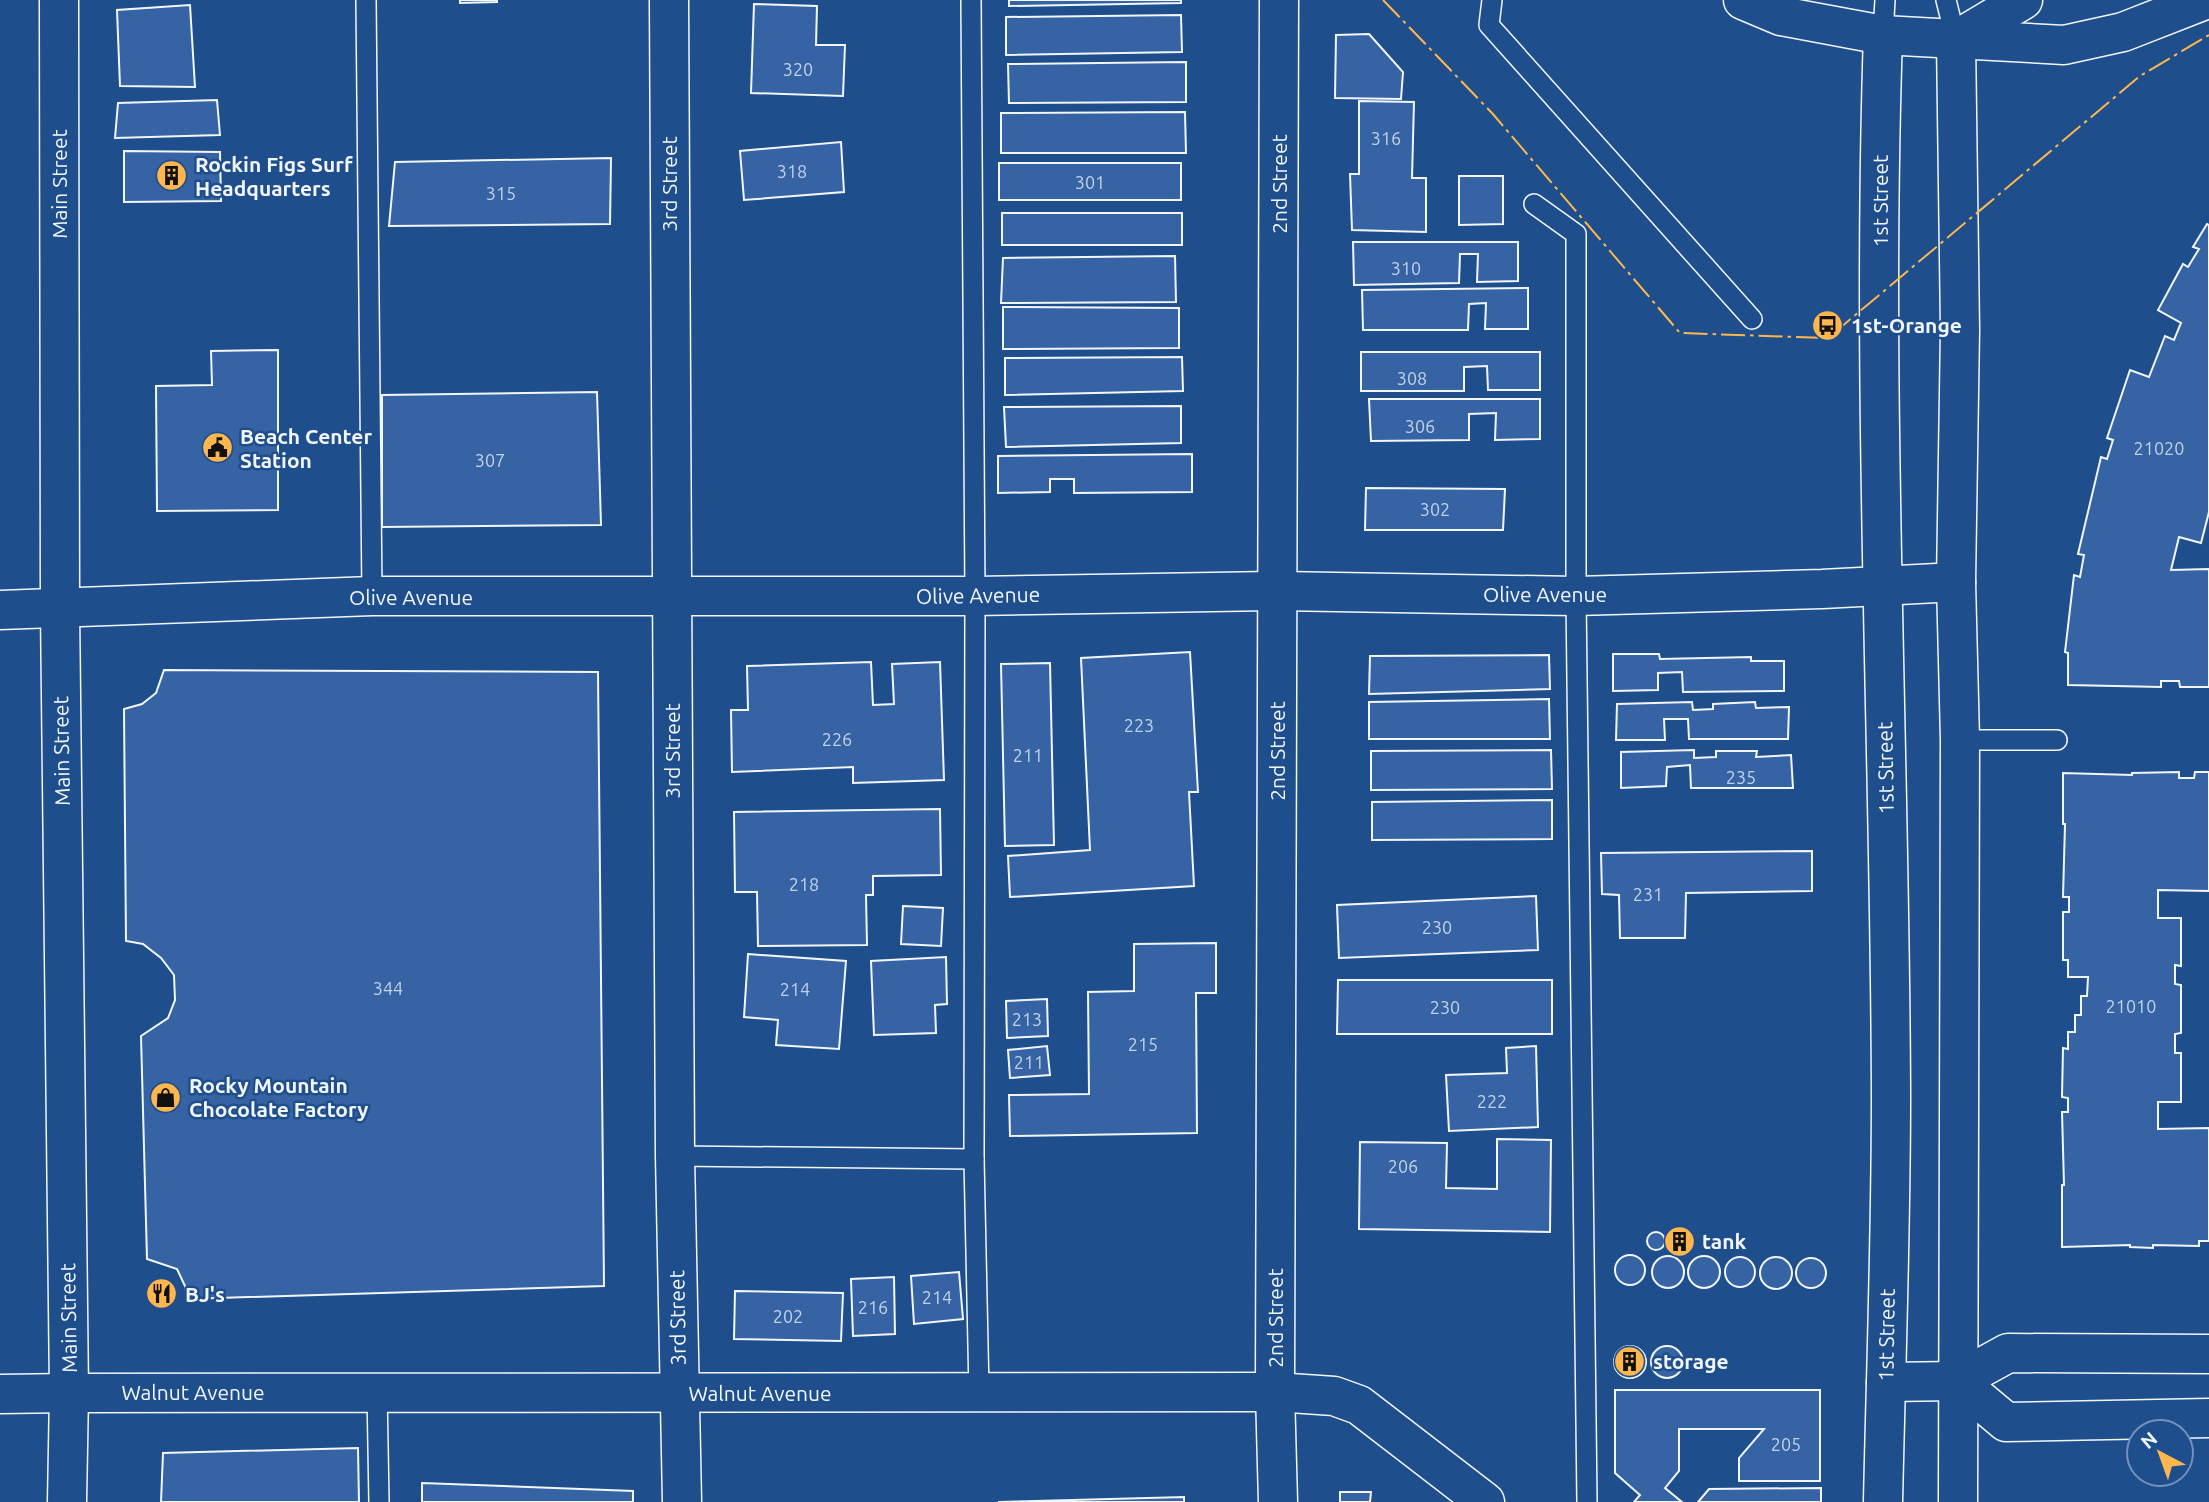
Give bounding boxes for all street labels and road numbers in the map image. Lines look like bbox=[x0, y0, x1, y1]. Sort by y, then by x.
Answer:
street label: Main Street bbox=[47, 129, 71, 239]
street label: 2nd Street bbox=[1267, 134, 1291, 234]
street label: 3rd Street bbox=[657, 136, 681, 232]
street label: 1st Street bbox=[1868, 155, 1892, 247]
street label: Olive Avenue bbox=[916, 582, 1040, 608]
street label: Olive Avenue bbox=[1483, 582, 1607, 606]
street label: Olive Avenue bbox=[349, 585, 473, 609]
street label: Main Street bbox=[48, 696, 74, 806]
street label: 2nd Street bbox=[1265, 701, 1289, 801]
street label: 3rd Street bbox=[660, 703, 684, 799]
street label: 1st Street bbox=[1872, 721, 1898, 815]
street label: Main Street bbox=[55, 1263, 81, 1373]
street label: 2nd Street bbox=[1263, 1268, 1287, 1368]
street label: 3rd Street bbox=[664, 1270, 690, 1366]
street label: 1st Street bbox=[1873, 1288, 1899, 1382]
street label: Walnut Avenue bbox=[121, 1380, 265, 1404]
street label: Walnut Avenue bbox=[688, 1381, 832, 1405]

